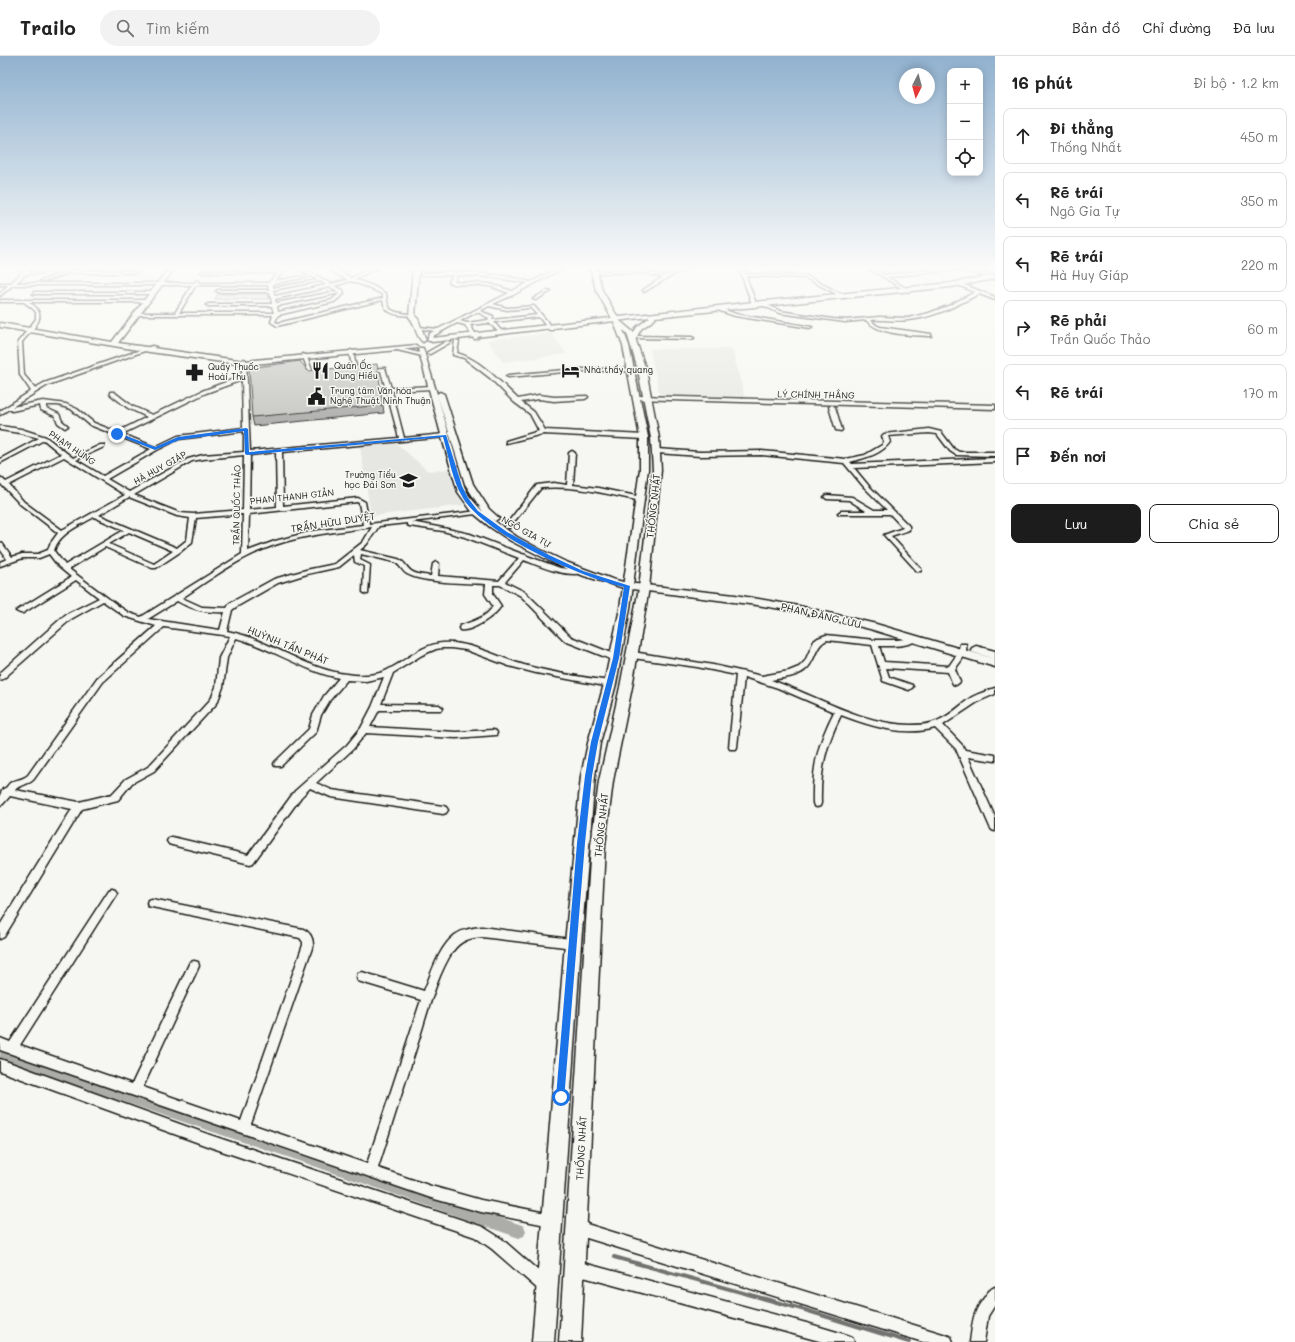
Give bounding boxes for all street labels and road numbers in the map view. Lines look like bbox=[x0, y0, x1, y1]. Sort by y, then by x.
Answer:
street label: LÝ CHÍNH THẮNG bbox=[777, 386, 855, 401]
street label: PHẠM HÙNG bbox=[46, 428, 98, 468]
street label: HÀ HUY GIÁP bbox=[131, 448, 189, 487]
street label: TRẦN QUỐC THẢO bbox=[229, 465, 243, 545]
street label: THỐNG NHẤT bbox=[643, 473, 663, 539]
street label: PHAN THANH GIẢN bbox=[249, 486, 335, 506]
street label: TRẦN HỮU DUYỆT bbox=[290, 508, 377, 536]
street label: NGÔ GIA TỰ bbox=[499, 514, 553, 551]
street label: PHAN ĐĂNG LƯU bbox=[779, 599, 863, 631]
street label: HUỲNH TẤN PHÁT bbox=[246, 622, 331, 668]
street label: THỐNG NHẤT bbox=[591, 792, 611, 858]
street label: THỐNG NHẤT bbox=[572, 1115, 590, 1181]

